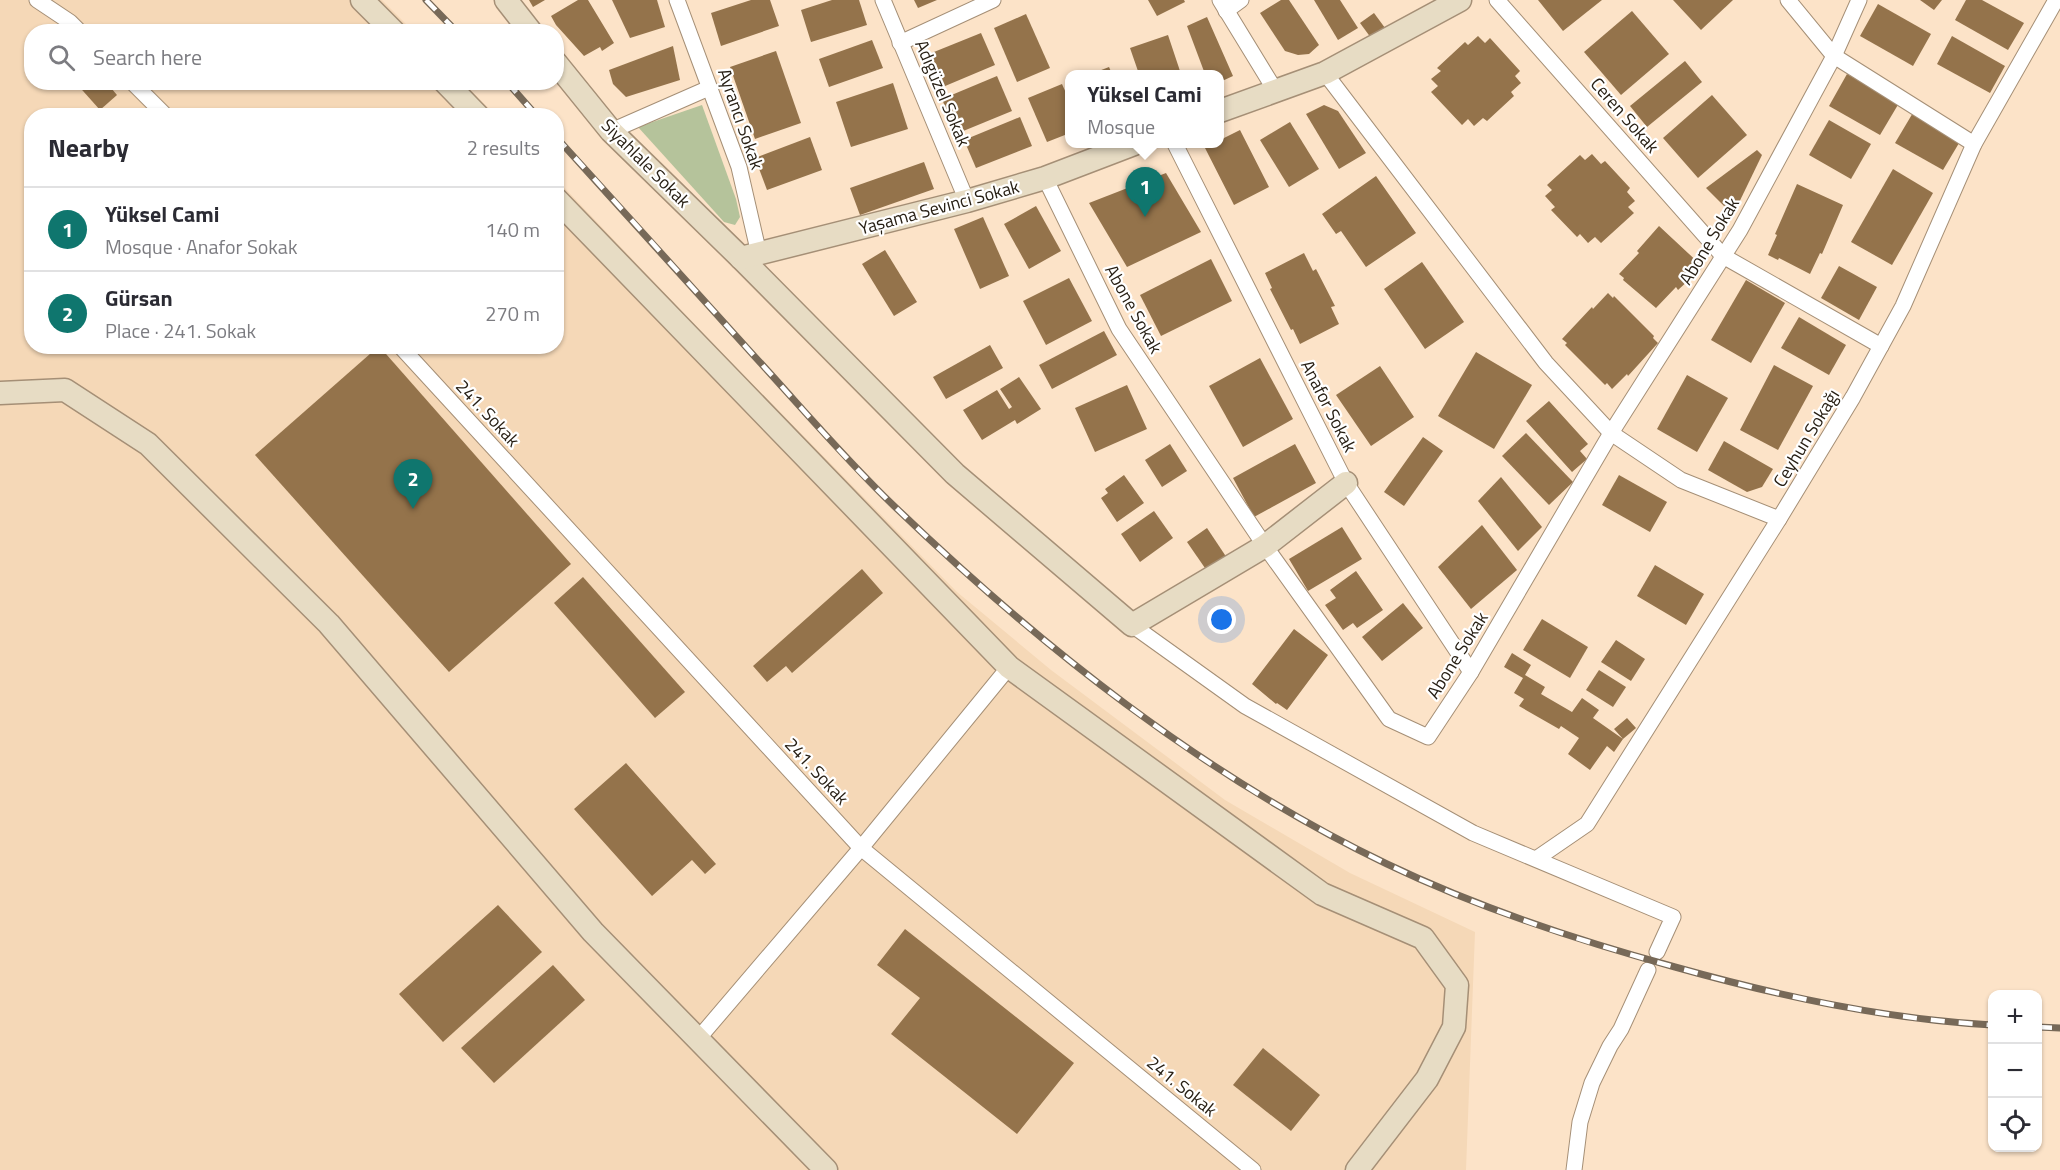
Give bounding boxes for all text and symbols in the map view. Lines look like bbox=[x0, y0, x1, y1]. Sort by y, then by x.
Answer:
search box bbox=[24, 24, 564, 90]
street label: Adıgüzel Sokak bbox=[908, 35, 978, 151]
text: Search here bbox=[93, 40, 202, 74]
icon: search bbox=[45, 41, 78, 74]
street label: Ayrancı Sokak bbox=[711, 65, 771, 173]
popup bbox=[1065, 70, 1224, 148]
street label: Ceren Sokak bbox=[1584, 71, 1666, 159]
text: Yüksel Cami bbox=[1087, 77, 1202, 111]
text: Mosque bbox=[1087, 111, 1155, 142]
street label: Siyahlale Sokak bbox=[595, 112, 697, 214]
text: Nearby bbox=[48, 128, 129, 167]
text: 2 results bbox=[467, 132, 540, 163]
pin: 1 bbox=[1126, 168, 1164, 217]
street label: Yaşama Sevinci Sokak bbox=[856, 172, 1023, 241]
street label: Abone Sokak bbox=[1672, 192, 1746, 290]
text: Yüksel Cami bbox=[105, 197, 219, 231]
text: 1 bbox=[62, 214, 73, 245]
text: 140 m bbox=[485, 214, 540, 245]
text: Mosque · Anafor Sokak bbox=[105, 231, 297, 262]
street label: Abone Sokak bbox=[1098, 260, 1170, 359]
text: Gürsan bbox=[105, 281, 173, 315]
text: 2 bbox=[62, 298, 73, 329]
text: 270 m bbox=[485, 298, 540, 329]
text: Place · 241. Sokak bbox=[105, 315, 256, 346]
street label: Anafor Sokak bbox=[1294, 355, 1364, 457]
street label: 241. Sokak bbox=[450, 373, 527, 453]
street label: Ceyhun Sokağı bbox=[1766, 384, 1846, 492]
pin: 2 bbox=[394, 460, 432, 509]
your location bbox=[1207, 605, 1236, 634]
street label: Abone Sokak bbox=[1420, 606, 1495, 704]
street label: 241. Sokak bbox=[779, 731, 856, 811]
map controls bbox=[1988, 990, 2042, 1152]
button: + bbox=[1988, 990, 2042, 1044]
button: − bbox=[1988, 1044, 2042, 1098]
street label: 241. Sokak bbox=[1141, 1049, 1223, 1123]
button: locate bbox=[1988, 1098, 2042, 1152]

